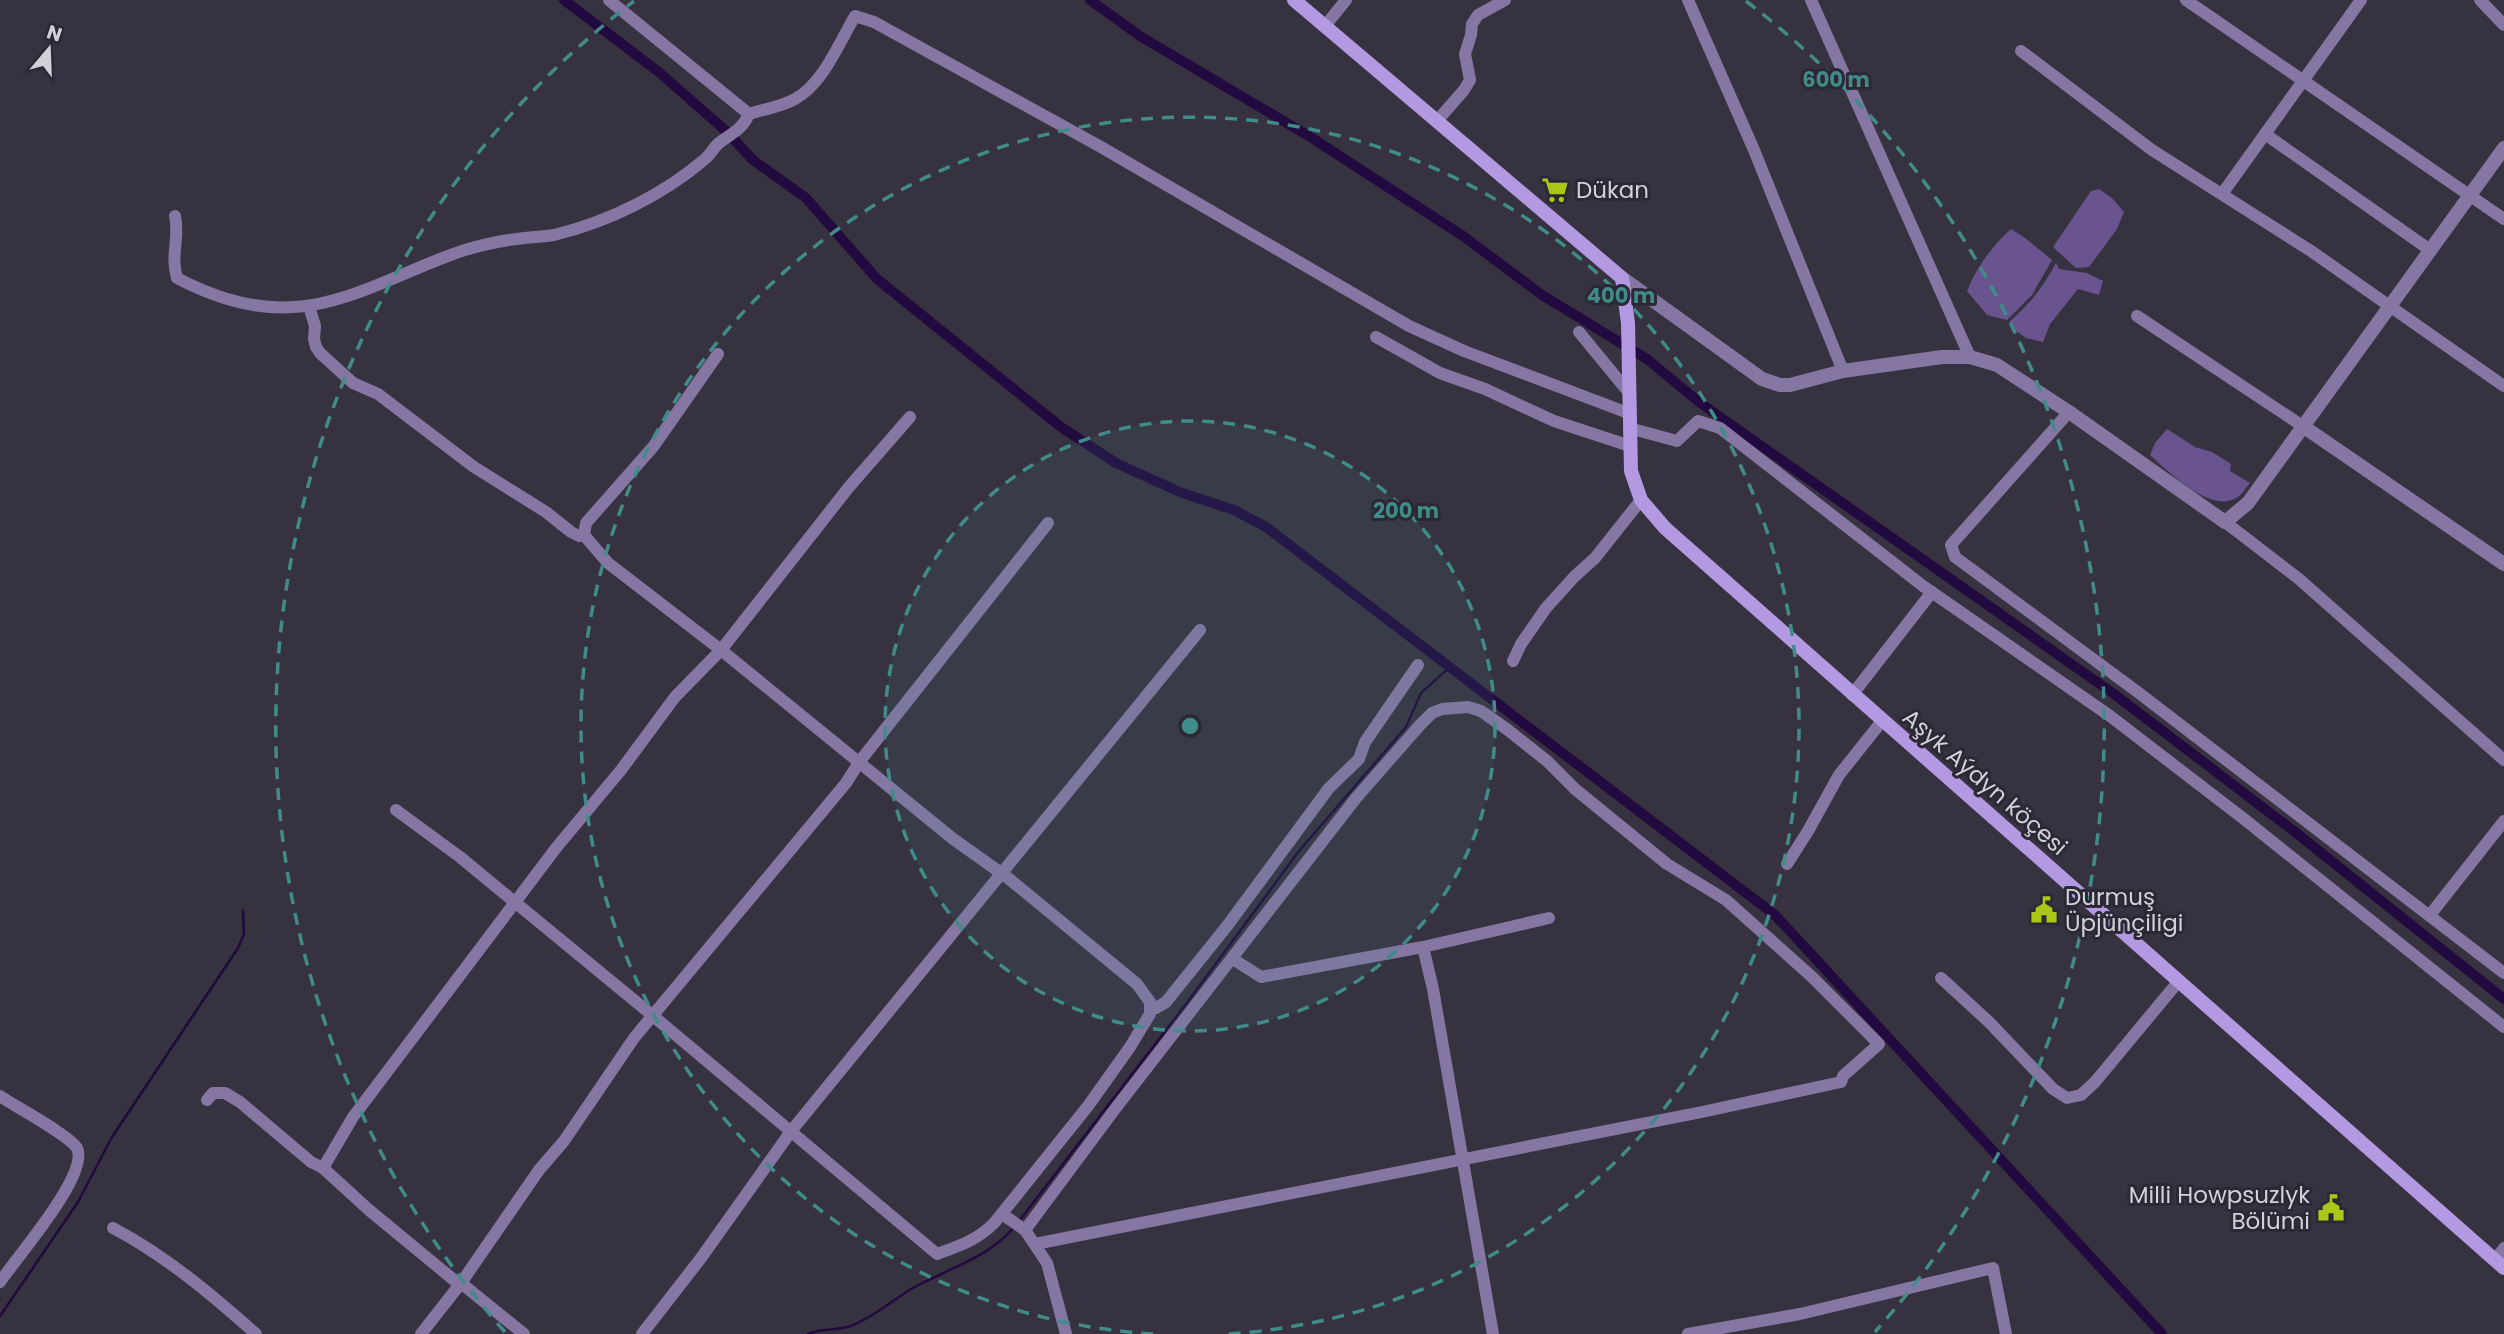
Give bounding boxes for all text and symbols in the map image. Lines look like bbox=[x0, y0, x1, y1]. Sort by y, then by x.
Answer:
north arrow bbox=[14, 14, 84, 84]
text: N bbox=[43, 18, 66, 48]
text: 600 m bbox=[1802, 65, 1870, 94]
place label: Dükan bbox=[1576, 174, 1649, 206]
supermarket icon: Dükan bbox=[1540, 175, 1570, 205]
text: 400 m bbox=[1587, 281, 1655, 310]
text: 200 m bbox=[1373, 496, 1439, 525]
street label: Aşyk Aýdyn köçesi bbox=[1896, 701, 2074, 863]
centre of rings bbox=[1178, 714, 1202, 738]
place label: Durmuş Üpjünçiligi bbox=[2065, 881, 2183, 939]
public building icon: Durmuş Üpjünçiligi bbox=[2029, 895, 2059, 925]
place label: Milli Howpsuzlyk Bölümi bbox=[2129, 1179, 2310, 1237]
public building icon: Milli Howpsuzlyk Bölümi bbox=[2316, 1193, 2346, 1223]

